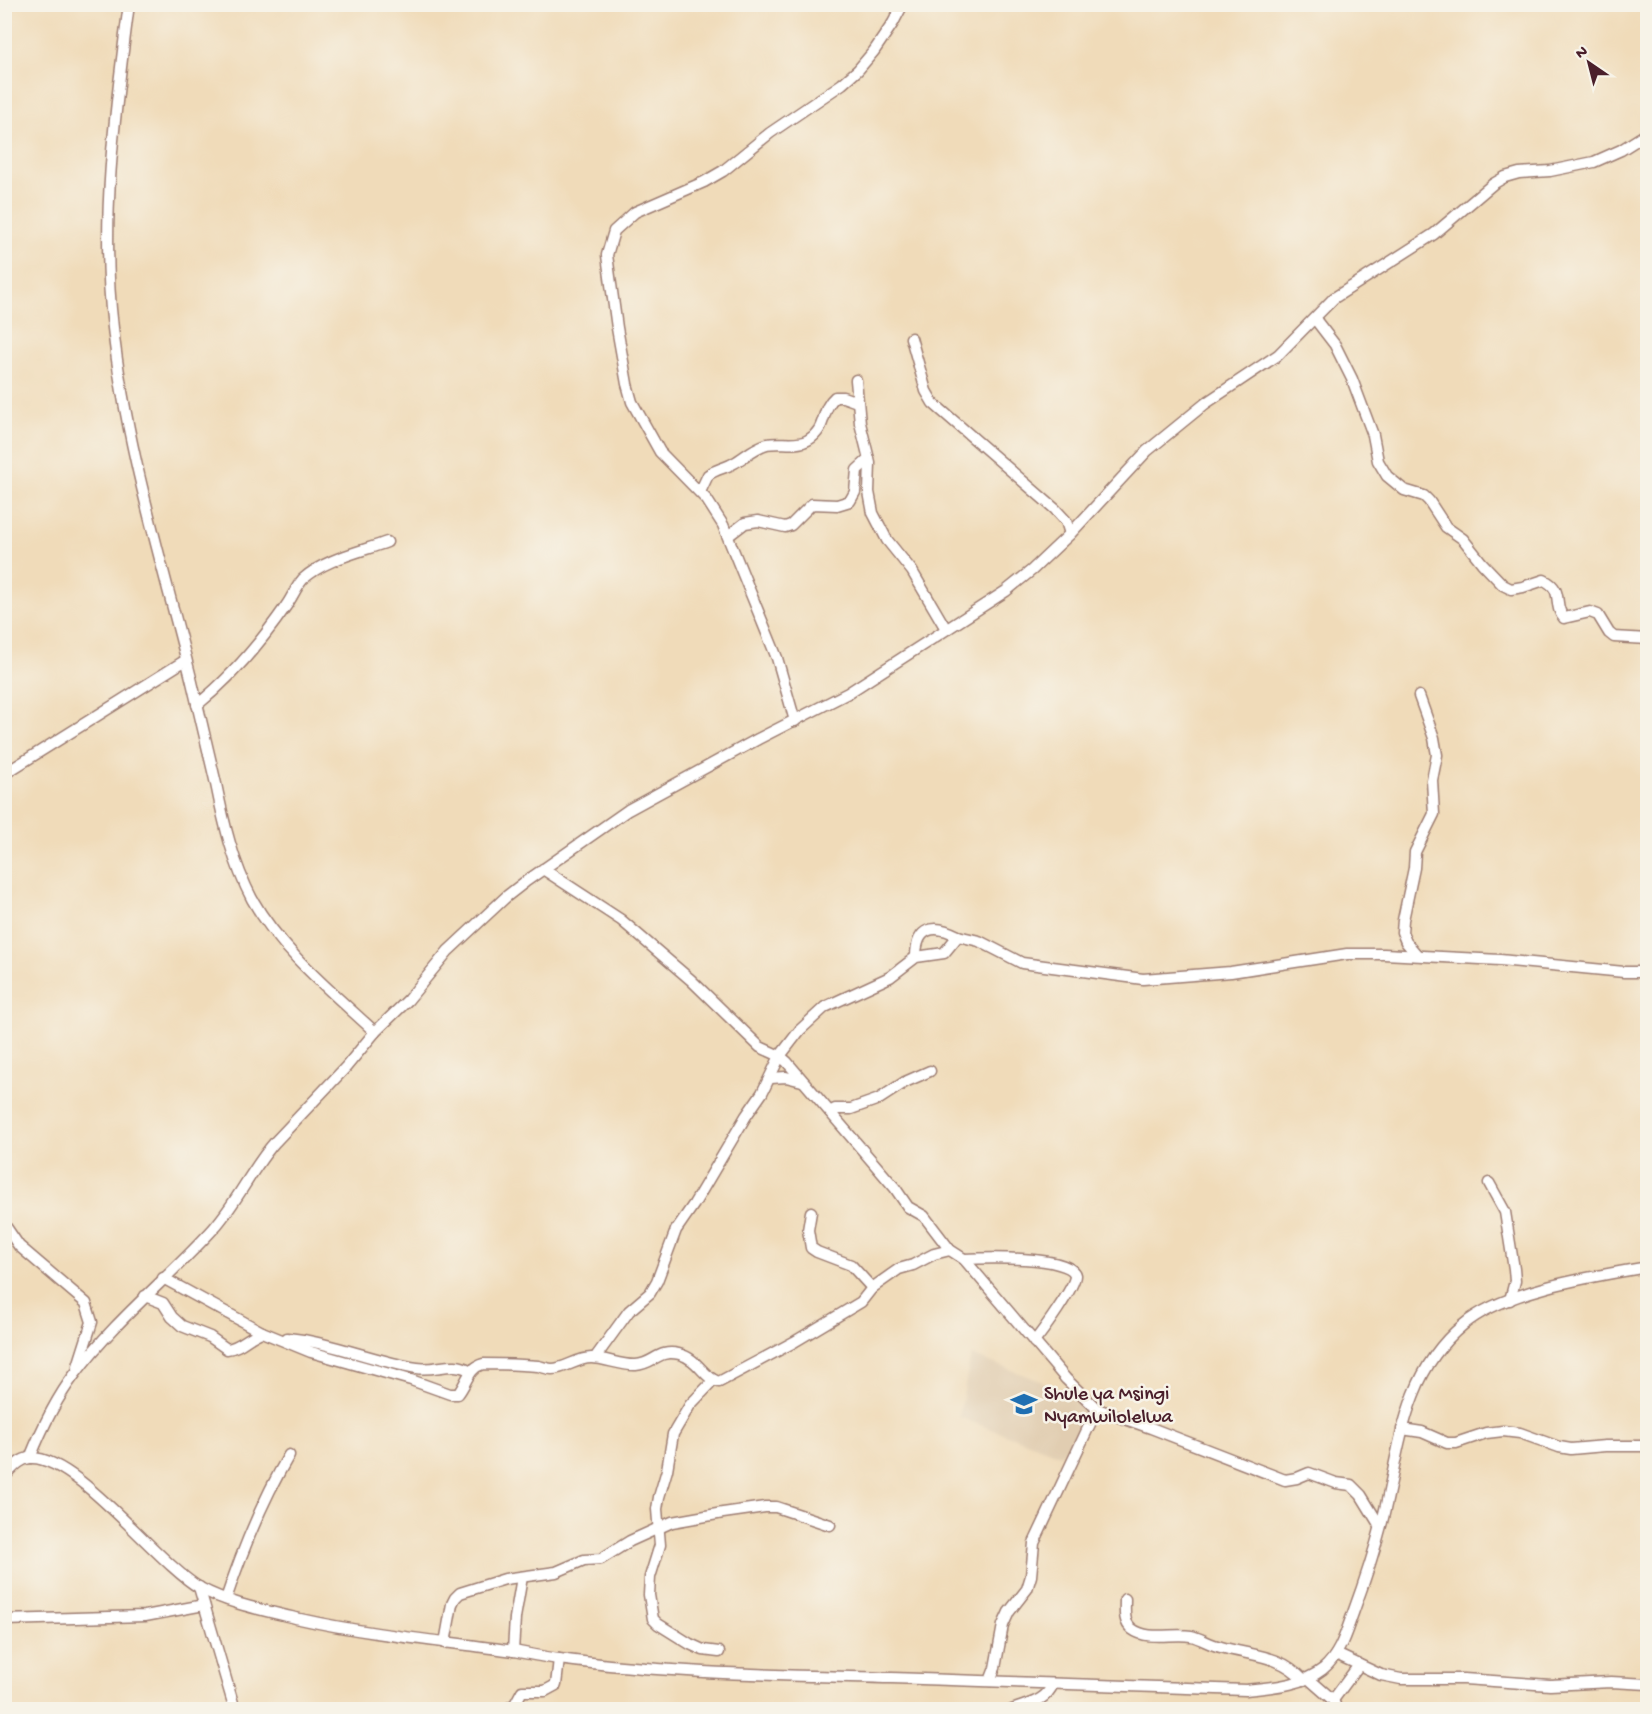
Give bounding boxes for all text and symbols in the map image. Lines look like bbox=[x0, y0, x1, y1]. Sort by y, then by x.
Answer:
north arrow bbox=[1559, 33, 1619, 93]
text: N bbox=[1573, 42, 1593, 64]
place label: Shule ya Msingi Nyamwilolelwa bbox=[1044, 1384, 1173, 1430]
school or university icon: Shule ya Msingi Nyamwilolelwa bbox=[1009, 1389, 1039, 1419]

